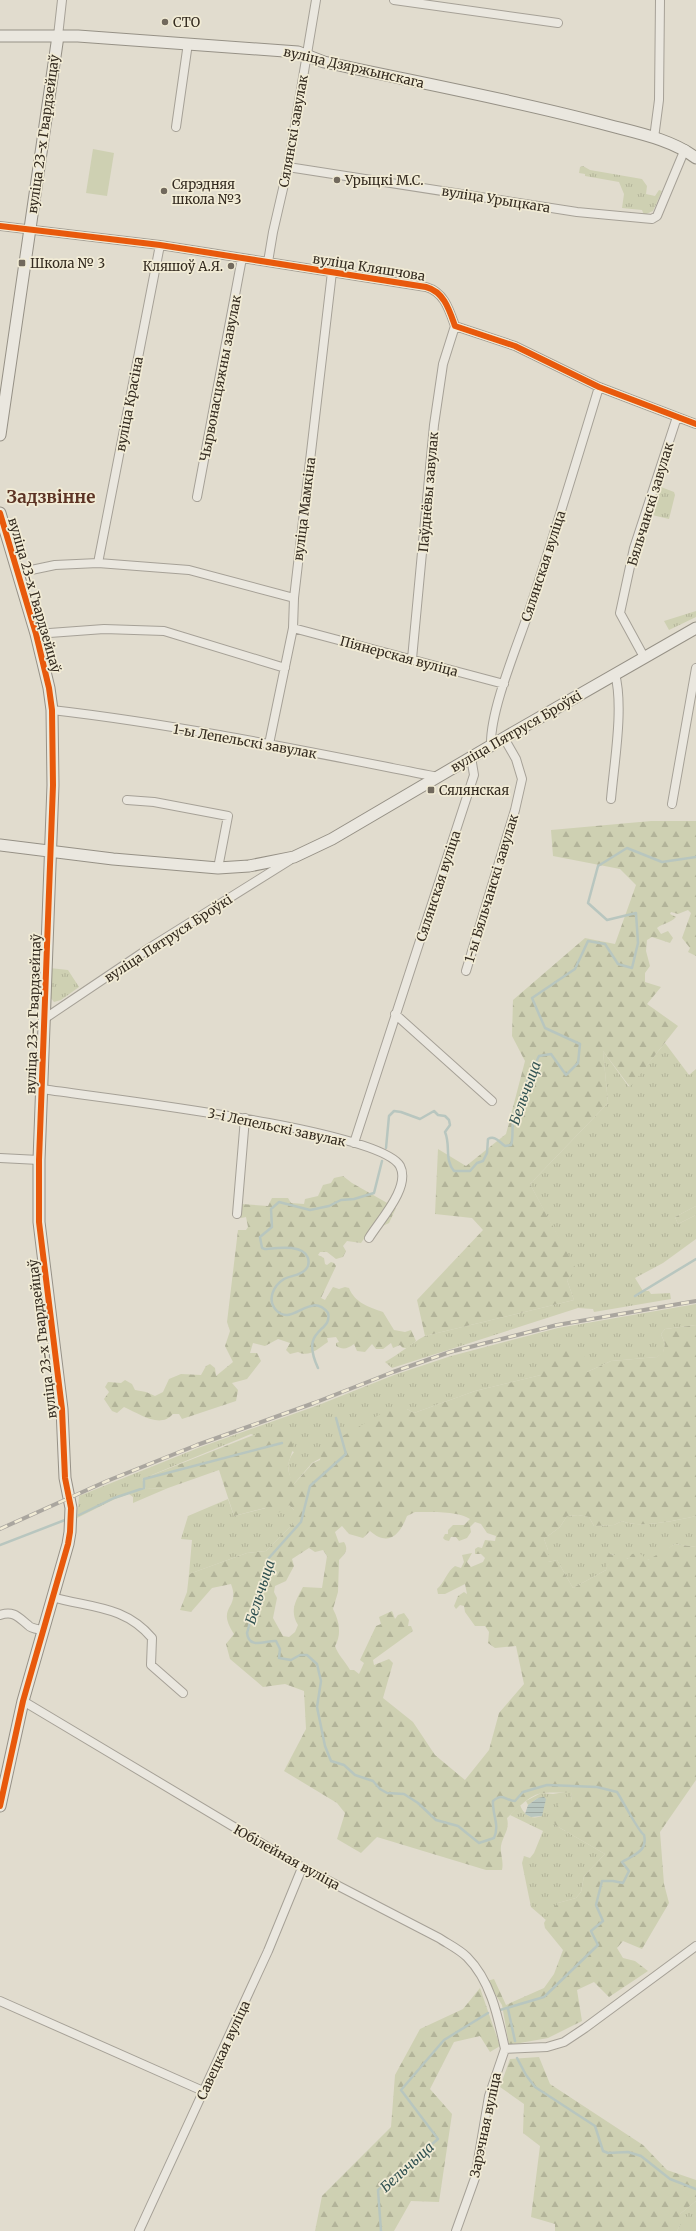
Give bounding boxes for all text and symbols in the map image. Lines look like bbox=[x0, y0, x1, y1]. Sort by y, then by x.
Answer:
place label: СТО bbox=[173, 14, 200, 31]
marker: СТО bbox=[160, 17, 170, 27]
street label: вуліца Дзяржынскага bbox=[282, 43, 426, 92]
street label: вуліца 23-х Гвардзейцаў bbox=[24, 53, 63, 215]
street label: Сялянскі завулак bbox=[275, 73, 312, 189]
place label: Урыцкі М.С. bbox=[344, 172, 423, 189]
marker: Урыцкі М.С. bbox=[332, 175, 342, 185]
place label: Сярэдняя школа №3 bbox=[172, 176, 241, 208]
street label: вуліца Урыцкага bbox=[440, 183, 552, 216]
marker: Сярэдняя школа №3 bbox=[159, 186, 169, 196]
street label: вуліца Кляшчова bbox=[311, 250, 426, 285]
place label: Школа № 3 bbox=[30, 255, 105, 272]
marker: Школа № 3 bbox=[17, 258, 27, 268]
place label: Кляшоў А.Я. bbox=[143, 258, 223, 275]
marker: Кляшоў А.Я. bbox=[226, 261, 236, 271]
street label: Чырвонасцяжны завулак bbox=[196, 293, 245, 463]
street label: вуліца Красіна bbox=[112, 355, 147, 453]
street label: Паўднёвы завулак bbox=[415, 430, 442, 553]
street label: Бяльчанскі завулак bbox=[624, 439, 678, 568]
street label: вуліца Мамкіна bbox=[290, 456, 319, 562]
district label: Задзвінне bbox=[7, 486, 95, 508]
street label: Сялянская вуліца bbox=[518, 508, 569, 624]
street label: вуліца 23-х Гвардзейцаў bbox=[4, 516, 65, 675]
street label: Піянерская вуліца bbox=[338, 633, 460, 680]
street label: вуліца Пятруся Броўкі bbox=[447, 687, 585, 776]
street label: 1-ы Лепельскі завулак bbox=[172, 720, 319, 763]
place label: Сялянская bbox=[439, 782, 509, 799]
marker: Сялянская bbox=[426, 785, 436, 795]
street label: 1-ы Бяльчанскі завулак bbox=[461, 811, 522, 964]
street label: Сялянская вуліца bbox=[413, 828, 464, 944]
street label: вуліца Пятруся Броўкі bbox=[101, 891, 235, 986]
street label: вуліца 23-х Гвардзейцаў bbox=[22, 933, 45, 1094]
water label: Бельчыца bbox=[505, 1059, 545, 1127]
street label: 3-і Лепельскі завулак bbox=[206, 1105, 348, 1151]
street label: вуліца 23-х Гвардзейцаў bbox=[24, 1258, 61, 1420]
water label: Бельчыца bbox=[241, 1558, 279, 1626]
street label: Юбілейная вуліца bbox=[231, 1821, 343, 1894]
street label: Савецкая вуліца bbox=[193, 1998, 254, 2103]
street label: Зарэчная вуліца bbox=[466, 2071, 505, 2179]
water label: Бельчыца bbox=[376, 2138, 438, 2196]

